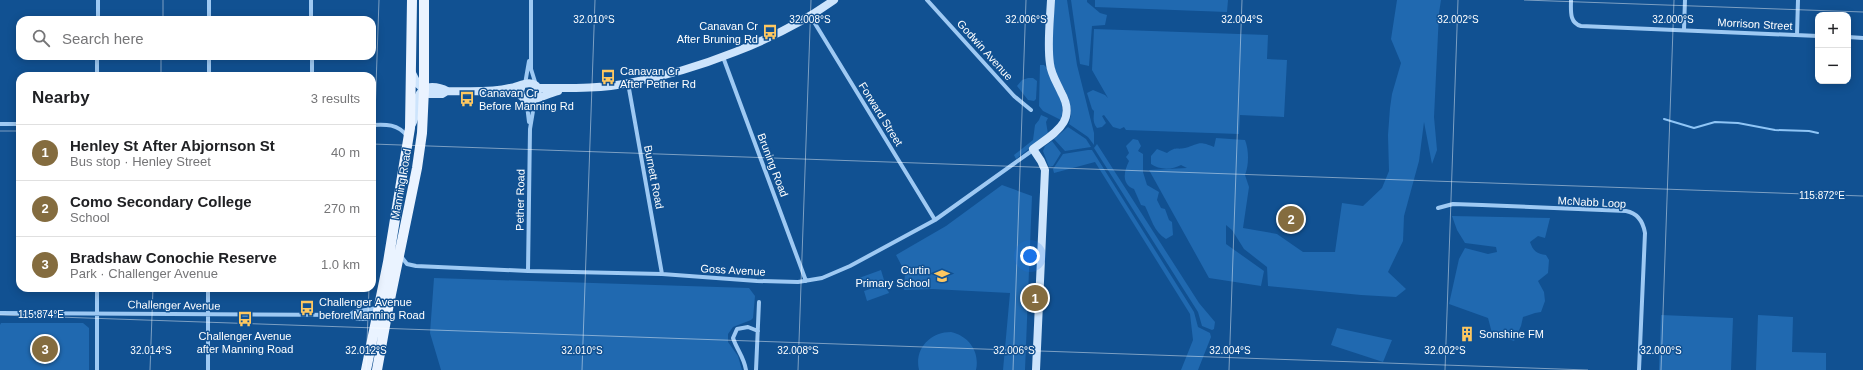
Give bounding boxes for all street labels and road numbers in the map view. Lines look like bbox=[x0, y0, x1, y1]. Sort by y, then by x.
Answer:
street label: Morrison Street bbox=[1717, 16, 1793, 32]
street label: Godwin Avenue bbox=[955, 17, 1015, 83]
street label: Forward Street bbox=[857, 80, 905, 148]
street label: Bruning Road bbox=[755, 131, 791, 199]
street label: Burnett Road bbox=[642, 144, 666, 210]
street label: Manning Road bbox=[389, 148, 413, 220]
street label: Pether Road bbox=[513, 169, 527, 231]
street label: McNabb Loop bbox=[1557, 194, 1627, 210]
street label: Goss Avenue bbox=[700, 262, 766, 278]
street label: Challenger Avenue bbox=[128, 298, 220, 312]

